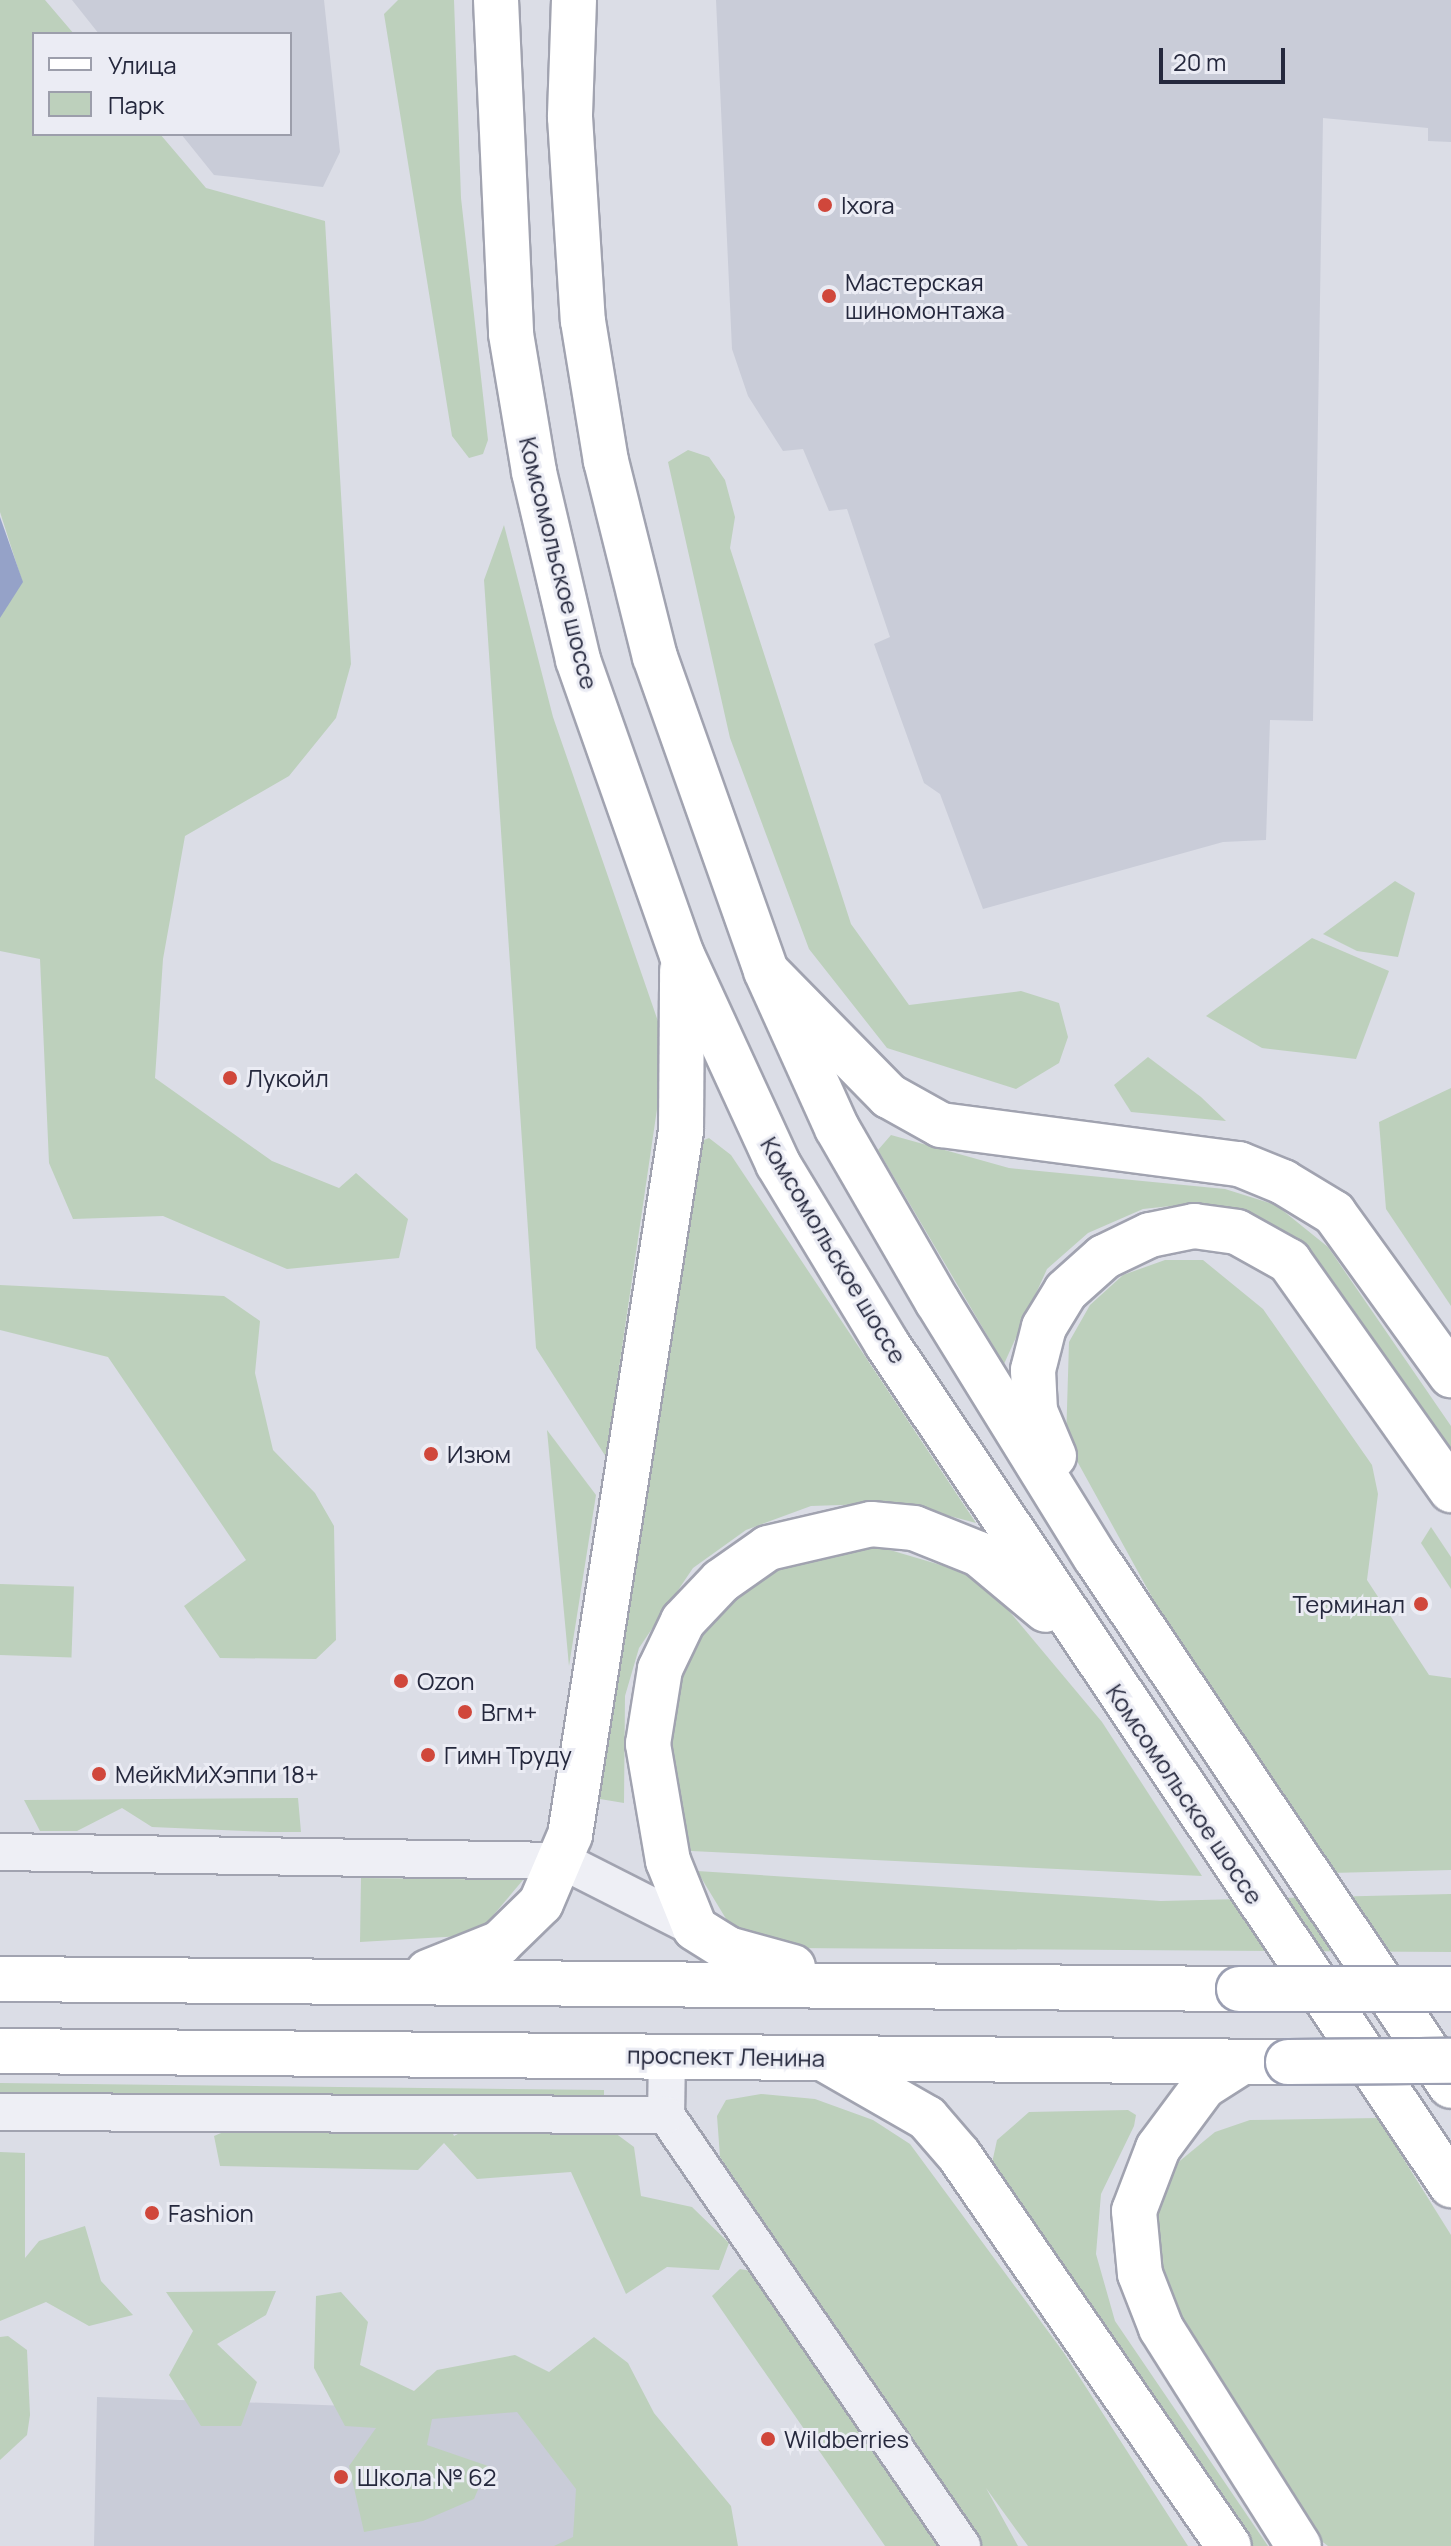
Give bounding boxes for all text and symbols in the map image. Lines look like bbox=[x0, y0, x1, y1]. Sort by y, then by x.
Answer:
legend bbox=[32, 32, 292, 136]
scale bar bbox=[1163, 32, 1289, 82]
text: 20 m bbox=[1173, 45, 1226, 78]
text: Улица bbox=[108, 48, 177, 81]
text: Парк bbox=[108, 88, 164, 121]
place label: Ixora bbox=[841, 191, 894, 219]
marker: Ixora bbox=[816, 196, 834, 214]
place label: Мастерская шиномонтажа bbox=[845, 268, 1005, 324]
marker: Мастерская шиномонтажа bbox=[820, 287, 838, 305]
street label: Комсомольское шоссе bbox=[514, 434, 604, 692]
place label: Лукойл bbox=[246, 1064, 329, 1092]
marker: Лукойл bbox=[221, 1069, 239, 1087]
street label: Комсомольское шоссе bbox=[755, 1131, 913, 1369]
place label: Изюм bbox=[447, 1440, 511, 1468]
marker: Изюм bbox=[422, 1445, 440, 1463]
place label: Терминал bbox=[1293, 1590, 1405, 1618]
marker: Терминал bbox=[1412, 1595, 1430, 1613]
place label: Ozon bbox=[417, 1667, 475, 1695]
marker: Ozon bbox=[392, 1672, 410, 1690]
street label: Комсомольское шоссе bbox=[1101, 1678, 1269, 1910]
place label: Вгм+ bbox=[481, 1698, 537, 1726]
marker: Вгм+ bbox=[456, 1703, 474, 1721]
place label: Гимн Труду bbox=[444, 1741, 572, 1769]
marker: Гимн Труду bbox=[419, 1746, 437, 1764]
place label: МейкМиХэппи 18+ bbox=[115, 1760, 319, 1788]
marker: МейкМиХэппи 18+ bbox=[90, 1765, 108, 1783]
street label: проспект Ленина bbox=[627, 2040, 825, 2072]
place label: Fashion bbox=[168, 2199, 254, 2227]
marker: Fashion bbox=[143, 2204, 161, 2222]
place label: Wildberries bbox=[784, 2425, 909, 2453]
marker: Wildberries bbox=[759, 2430, 777, 2448]
place label: Школа № 62 bbox=[357, 2463, 496, 2491]
marker: Школа № 62 bbox=[332, 2468, 350, 2486]

